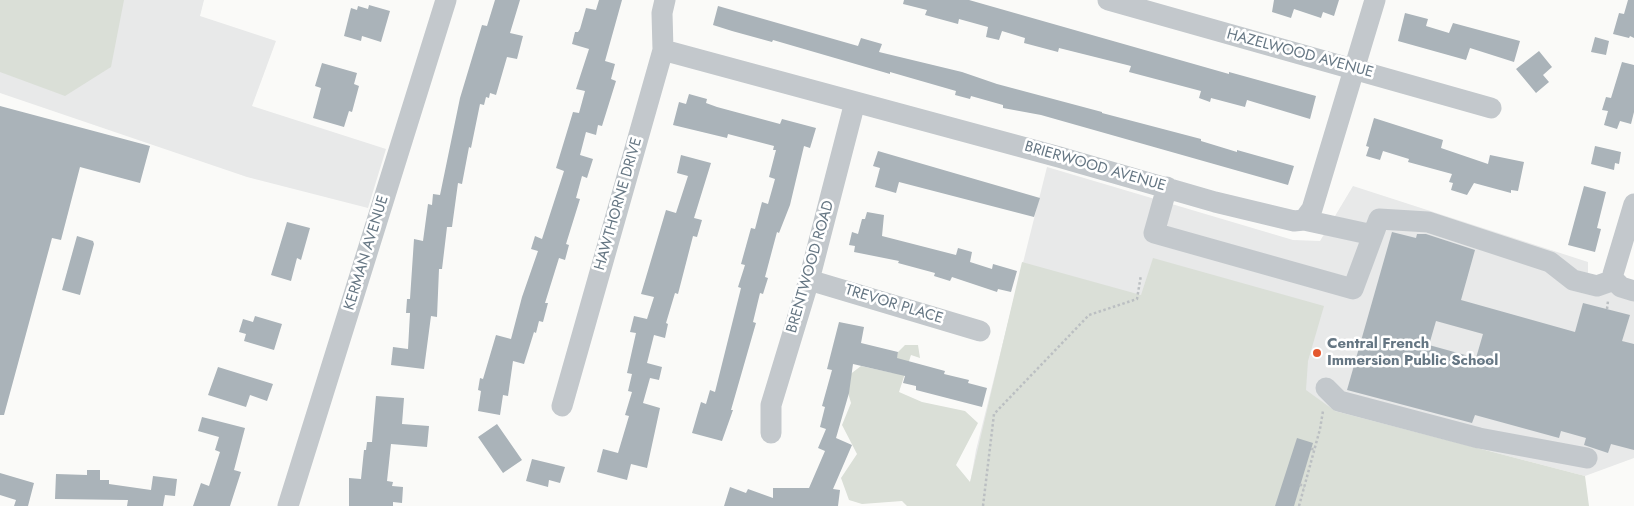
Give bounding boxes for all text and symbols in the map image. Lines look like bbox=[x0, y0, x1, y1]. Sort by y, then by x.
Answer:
street label: HAZELWOOD AVENUE bbox=[1225, 26, 1375, 82]
street label: HAWTHORNE DRIVE bbox=[591, 136, 647, 272]
street label: BRIERWOOD AVENUE bbox=[1022, 138, 1168, 196]
street label: KERMAN AVENUE bbox=[341, 193, 393, 313]
street label: BRENTWOOD ROAD bbox=[783, 199, 839, 335]
street label: TREVOR PLACE bbox=[843, 282, 945, 328]
place label: Central French Immersion Public School bbox=[1327, 335, 1498, 370]
marker: Central French Immersion Public School bbox=[1311, 347, 1323, 359]

